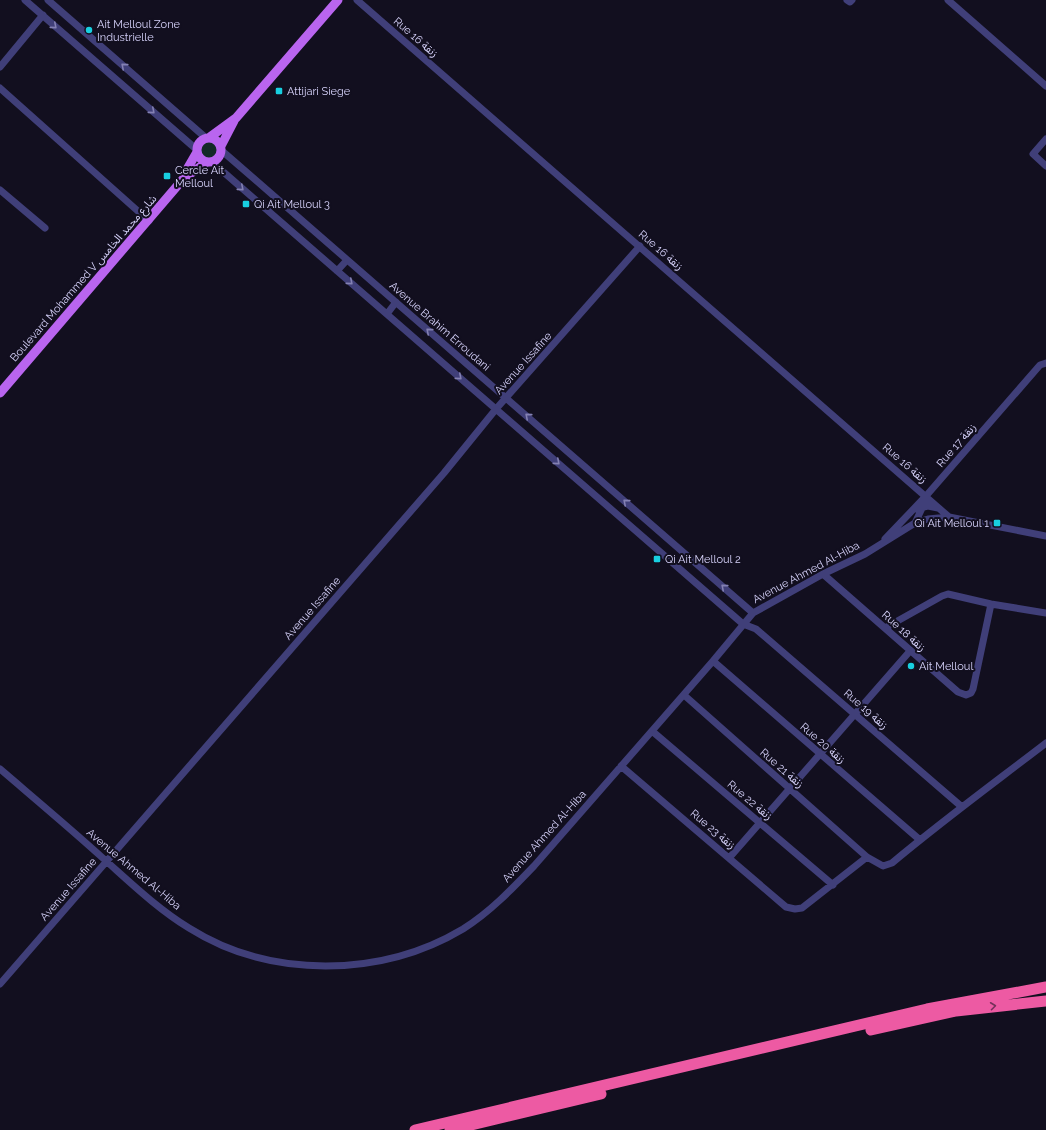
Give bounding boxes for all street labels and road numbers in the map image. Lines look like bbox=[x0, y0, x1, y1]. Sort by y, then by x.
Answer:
street label: Rue 16 زنقة bbox=[391, 15, 441, 60]
street label: Boulevard Mohammed V شارع محمد الخامس bbox=[7, 192, 160, 365]
street label: Rue 16 زنقة bbox=[636, 228, 686, 273]
street label: Avenue Brahim Erroudani bbox=[387, 279, 493, 374]
street label: Avenue Issafine bbox=[492, 329, 555, 397]
street label: Rue 17 زنقة bbox=[934, 421, 979, 470]
street label: Rue 16 زنقة bbox=[880, 441, 930, 486]
street label: Avenue Ahmed Al-Hiba bbox=[751, 539, 862, 606]
street label: Avenue Issafine bbox=[282, 574, 344, 642]
street label: Rue 18 زنقة bbox=[879, 608, 928, 654]
street label: Rue 19 زنقة bbox=[841, 687, 890, 732]
street label: Rue 20 زنقة bbox=[797, 720, 848, 767]
street label: Rue 21 زنقة bbox=[757, 746, 806, 791]
street label: Rue 22 زنقة bbox=[725, 778, 775, 823]
street label: Avenue Ahmed Al-Hiba bbox=[500, 788, 589, 885]
street label: Rue 23 زنقة bbox=[688, 807, 738, 852]
street label: Avenue Ahmed Al-Hiba bbox=[84, 826, 183, 913]
street label: Avenue Issafine bbox=[38, 855, 100, 923]

